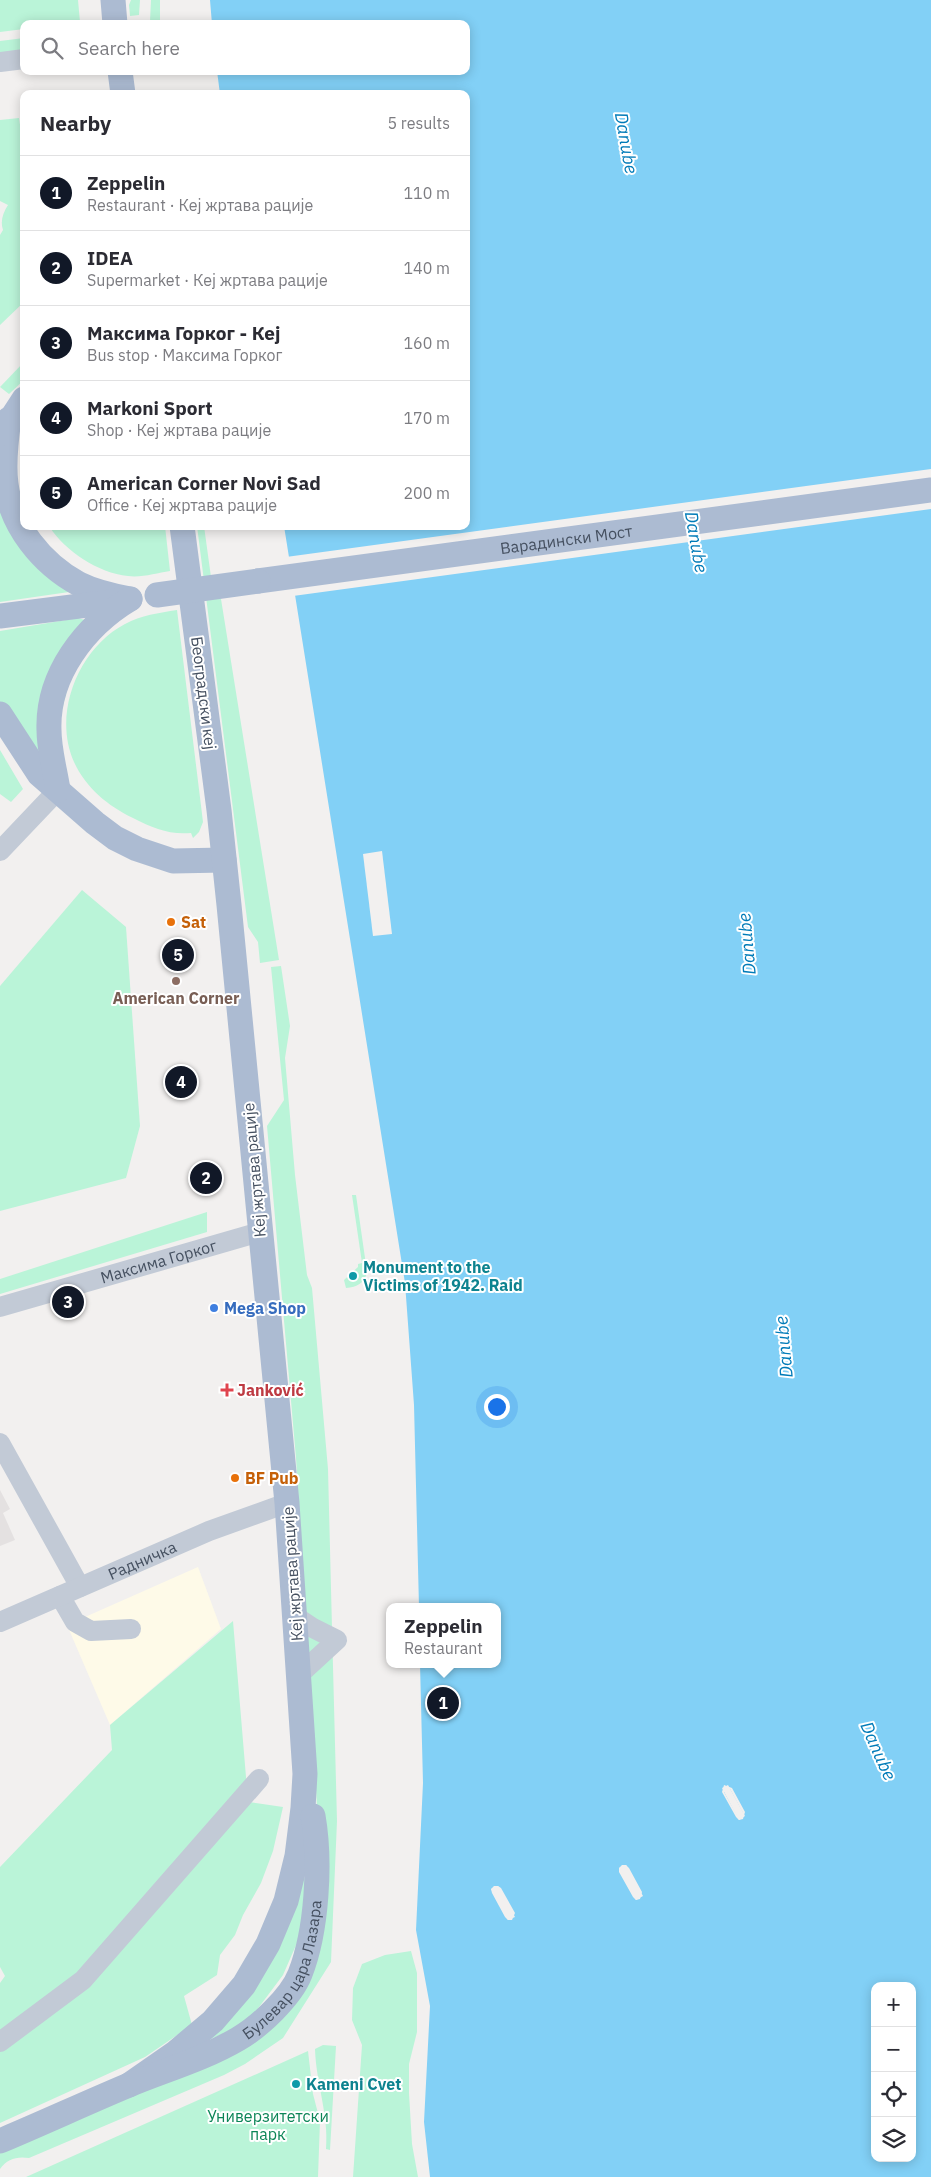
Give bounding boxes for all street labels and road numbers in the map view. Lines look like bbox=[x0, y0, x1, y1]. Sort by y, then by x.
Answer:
street label: Варадински Мост bbox=[499, 520, 634, 558]
street label: Београдски кеј bbox=[187, 635, 221, 751]
street label: Кеј жртава рације bbox=[238, 1102, 270, 1238]
street label: Максима Горког bbox=[98, 1235, 219, 1288]
street label: Кеј жртава рације bbox=[277, 1506, 307, 1642]
street label: Радничка bbox=[105, 1536, 180, 1584]
street label: Булевар цара Лазара bbox=[238, 1899, 326, 2044]

